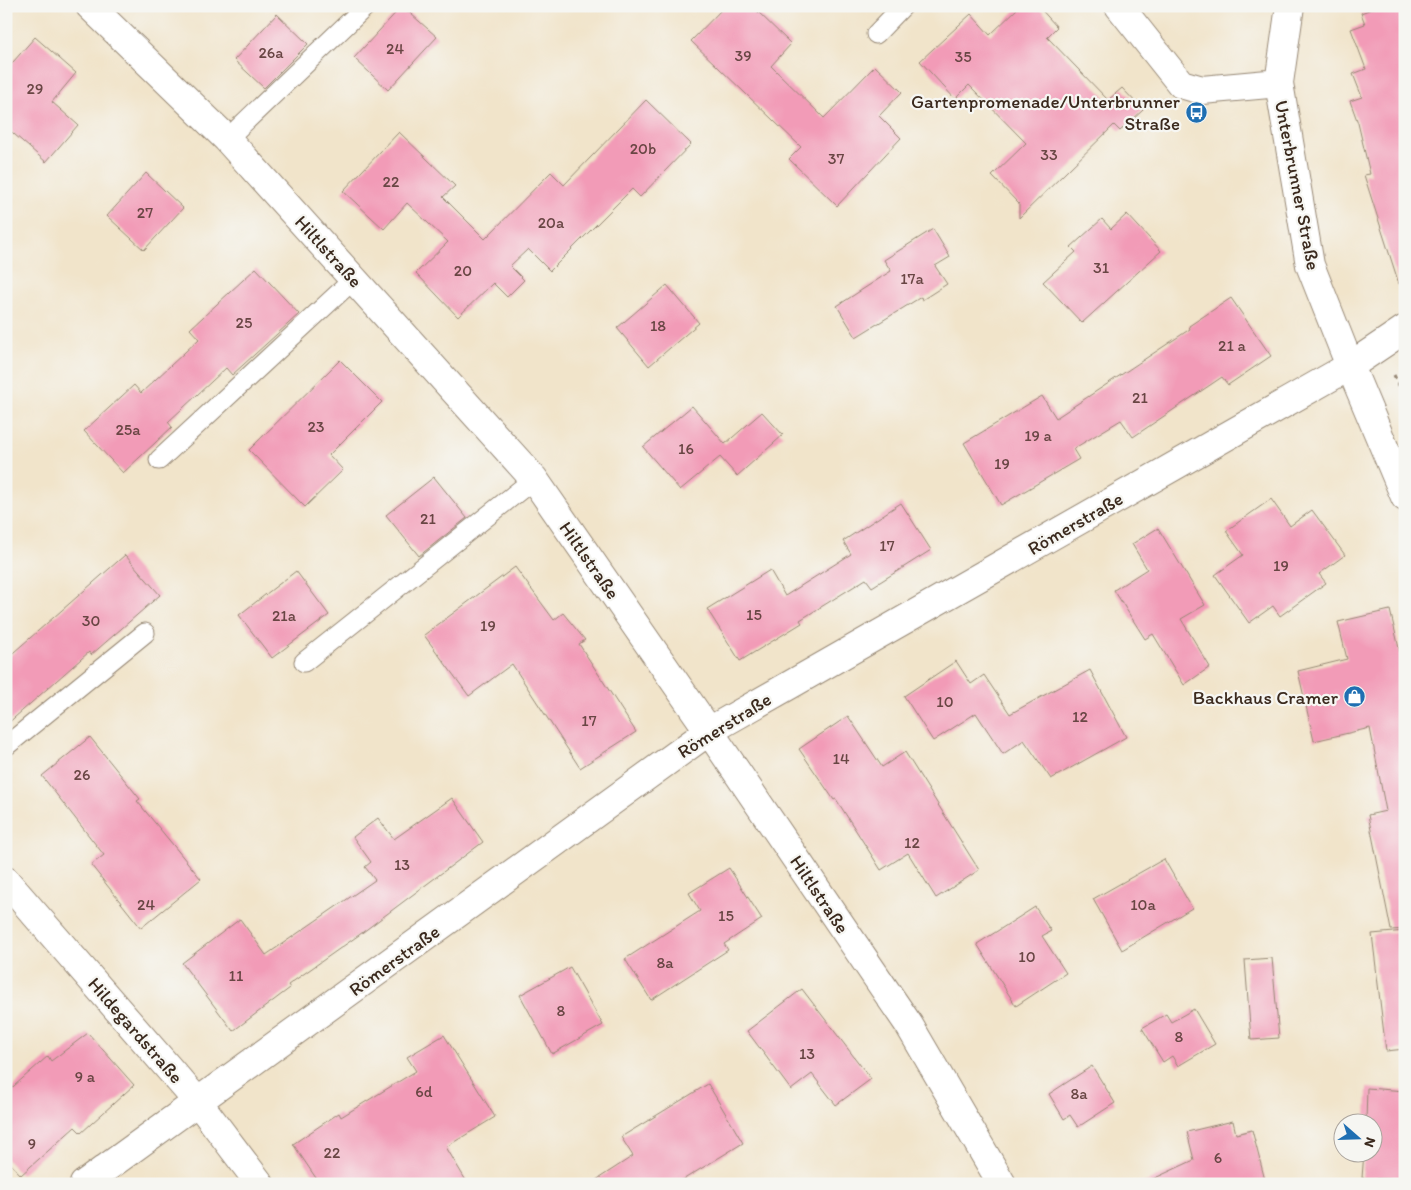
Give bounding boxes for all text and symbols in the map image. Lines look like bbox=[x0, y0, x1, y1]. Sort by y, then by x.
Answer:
house number: 24 bbox=[386, 39, 404, 58]
house number: 26a bbox=[258, 43, 284, 62]
house number: 39 bbox=[734, 46, 752, 65]
house number: 35 bbox=[954, 47, 972, 66]
house number: 29 bbox=[27, 79, 43, 98]
place label: Gartenpromenade/Unterbrunner Straße bbox=[911, 90, 1181, 135]
street label: Unterbrunner Straße bbox=[1270, 98, 1325, 272]
bus stop icon: Gartenpromenade/Unterbrunner Straße bbox=[1184, 100, 1208, 124]
house number: 20b bbox=[630, 139, 656, 158]
house number: 33 bbox=[1040, 145, 1058, 164]
house number: 37 bbox=[828, 149, 844, 168]
house number: 22 bbox=[383, 172, 400, 191]
house number: 27 bbox=[137, 203, 153, 222]
street label: Hiltlstraße bbox=[290, 210, 367, 292]
house number: 20a bbox=[538, 213, 565, 232]
house number: 31 bbox=[1093, 258, 1110, 277]
house number: 20 bbox=[454, 261, 472, 280]
house number: 17a bbox=[900, 269, 925, 288]
house number: 25 bbox=[236, 313, 252, 332]
house number: 18 bbox=[650, 316, 666, 335]
house number: 21 a bbox=[1218, 336, 1247, 355]
house number: 21 bbox=[1132, 388, 1148, 407]
house number: 23 bbox=[307, 417, 325, 436]
house number: 25a bbox=[115, 420, 141, 439]
house number: 19 a bbox=[1024, 426, 1053, 445]
house number: 16 bbox=[678, 439, 694, 458]
house number: 19 bbox=[994, 454, 1010, 473]
street label: Römerstraße bbox=[1023, 487, 1127, 560]
house number: 21 bbox=[420, 509, 436, 528]
street label: Hiltlstraße bbox=[554, 517, 625, 604]
house number: 17 bbox=[879, 536, 895, 555]
house number: 19 bbox=[1273, 556, 1289, 575]
house number: 15 bbox=[746, 605, 762, 624]
house number: 21a bbox=[272, 606, 297, 625]
house number: 30 bbox=[82, 611, 100, 630]
house number: 19 bbox=[480, 616, 496, 635]
shop icon: Backhaus Cramer bbox=[1342, 685, 1366, 709]
place label: Backhaus Cramer bbox=[1193, 686, 1338, 709]
street label: Römerstraße bbox=[673, 687, 775, 763]
house number: 10 bbox=[936, 692, 954, 711]
house number: 12 bbox=[1072, 707, 1089, 726]
house number: 17 bbox=[581, 711, 597, 730]
house number: 14 bbox=[832, 749, 850, 768]
house number: 26 bbox=[74, 765, 90, 784]
house number: 12 bbox=[904, 833, 921, 852]
street label: Hiltlstraße bbox=[785, 851, 854, 938]
house number: 13 bbox=[394, 855, 410, 874]
house number: 24 bbox=[137, 895, 155, 914]
house number: 10a bbox=[1130, 895, 1156, 914]
house number: 15 bbox=[718, 906, 734, 925]
street label: Römerstraße bbox=[345, 920, 444, 1001]
house number: 10 bbox=[1018, 947, 1036, 966]
house number: 8a bbox=[656, 953, 674, 972]
house number: 11 bbox=[229, 966, 244, 985]
street label: Hildegardstraße bbox=[83, 972, 188, 1088]
house number: 8 bbox=[557, 1001, 566, 1020]
house number: 8 bbox=[1175, 1027, 1184, 1046]
house number: 13 bbox=[799, 1044, 815, 1063]
house number: 9 a bbox=[75, 1067, 96, 1086]
house number: 6d bbox=[415, 1082, 433, 1101]
house number: 8a bbox=[1070, 1084, 1088, 1103]
north arrow bbox=[1334, 1112, 1384, 1162]
house number: 9 bbox=[28, 1134, 36, 1153]
text: N bbox=[1360, 1135, 1379, 1150]
house number: 22 bbox=[324, 1143, 341, 1162]
house number: 6 bbox=[1214, 1148, 1222, 1167]

